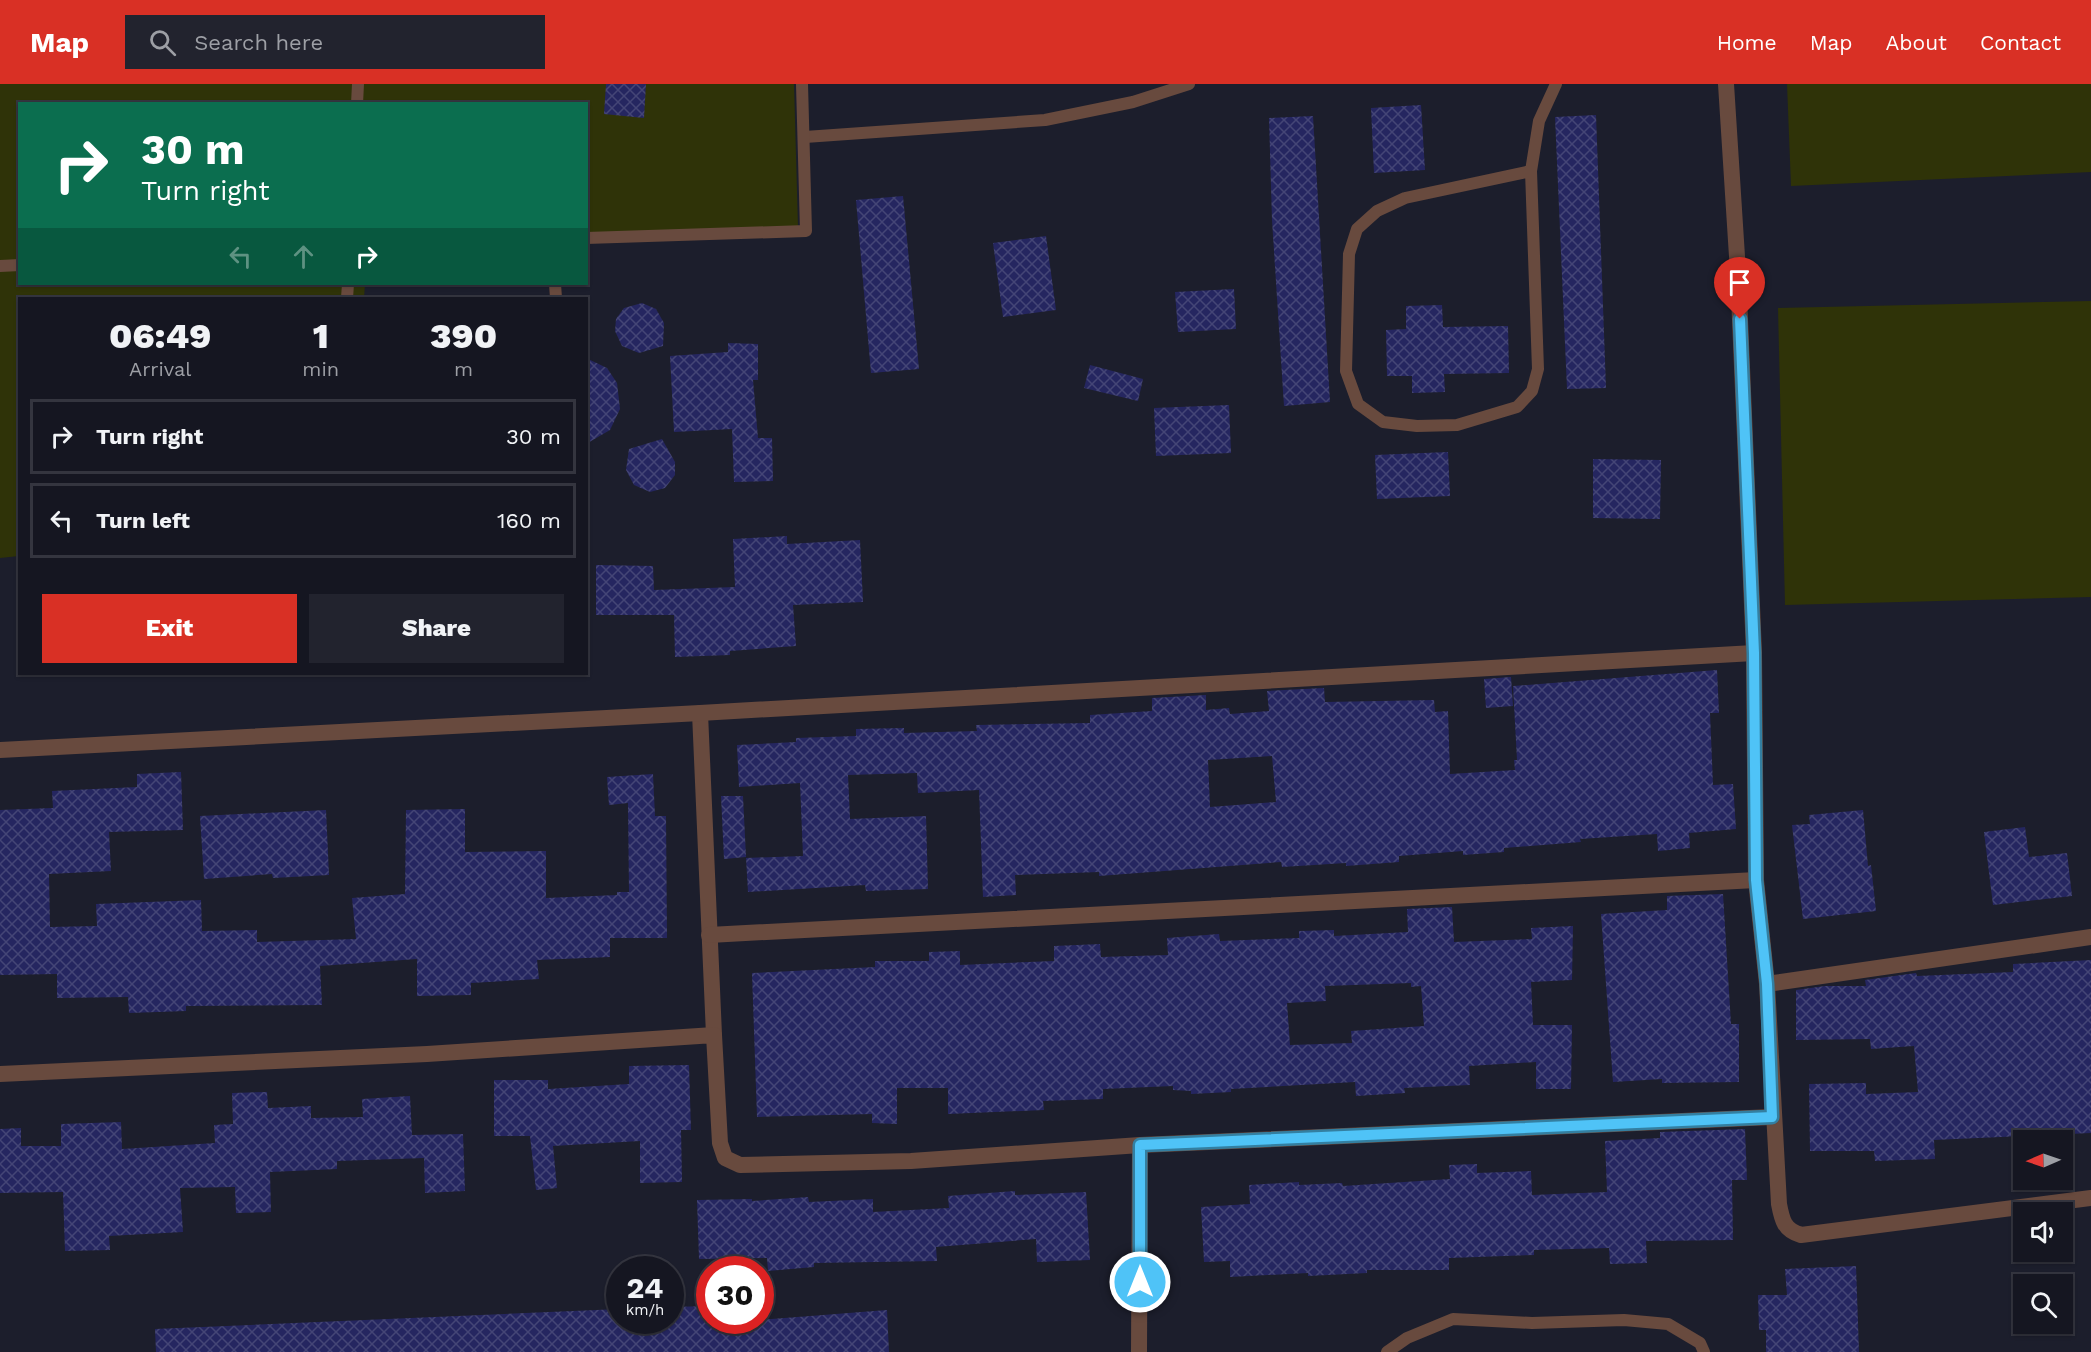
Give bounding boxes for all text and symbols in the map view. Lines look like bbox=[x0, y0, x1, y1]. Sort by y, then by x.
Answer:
search box bbox=[125, 15, 545, 69]
text: Map bbox=[30, 26, 89, 59]
icon: search bbox=[146, 26, 179, 59]
text: Search here bbox=[194, 30, 323, 55]
text: Home bbox=[1717, 30, 1777, 55]
text: Map bbox=[1810, 30, 1853, 55]
text: About bbox=[1886, 30, 1947, 55]
text: Contact bbox=[1980, 30, 2061, 55]
text: 30 m bbox=[141, 125, 245, 174]
icon: right bbox=[42, 126, 120, 204]
text: Turn right bbox=[141, 175, 270, 207]
icon: left bbox=[224, 240, 257, 273]
icon: ahead bbox=[287, 240, 320, 273]
icon: right bbox=[350, 240, 383, 273]
pin bbox=[1714, 257, 1765, 319]
icon: arrive bbox=[1723, 266, 1756, 299]
text: 06:49 bbox=[109, 315, 211, 357]
text: 1 bbox=[313, 315, 329, 357]
text: 390 bbox=[430, 315, 497, 357]
text: Arrival bbox=[129, 357, 191, 381]
text: min bbox=[302, 357, 339, 381]
text: m bbox=[454, 357, 473, 381]
icon: right bbox=[45, 420, 78, 453]
text: Turn right bbox=[96, 424, 203, 449]
text: 30 m bbox=[506, 424, 561, 449]
icon: left bbox=[45, 504, 78, 537]
text: Turn left bbox=[96, 508, 190, 533]
text: 160 m bbox=[497, 508, 561, 533]
button: Exit bbox=[42, 594, 297, 663]
button: Share bbox=[309, 594, 564, 663]
north arrow bbox=[2013, 1130, 2073, 1190]
map controls bbox=[2013, 1130, 2073, 1334]
button: sound bbox=[2013, 1202, 2073, 1262]
position arrow bbox=[1108, 1250, 1172, 1314]
speed limit sign: 30 bbox=[696, 1256, 774, 1334]
text: 24 bbox=[627, 1270, 663, 1305]
button: search bbox=[2013, 1274, 2073, 1334]
text: km/h bbox=[626, 1301, 664, 1319]

